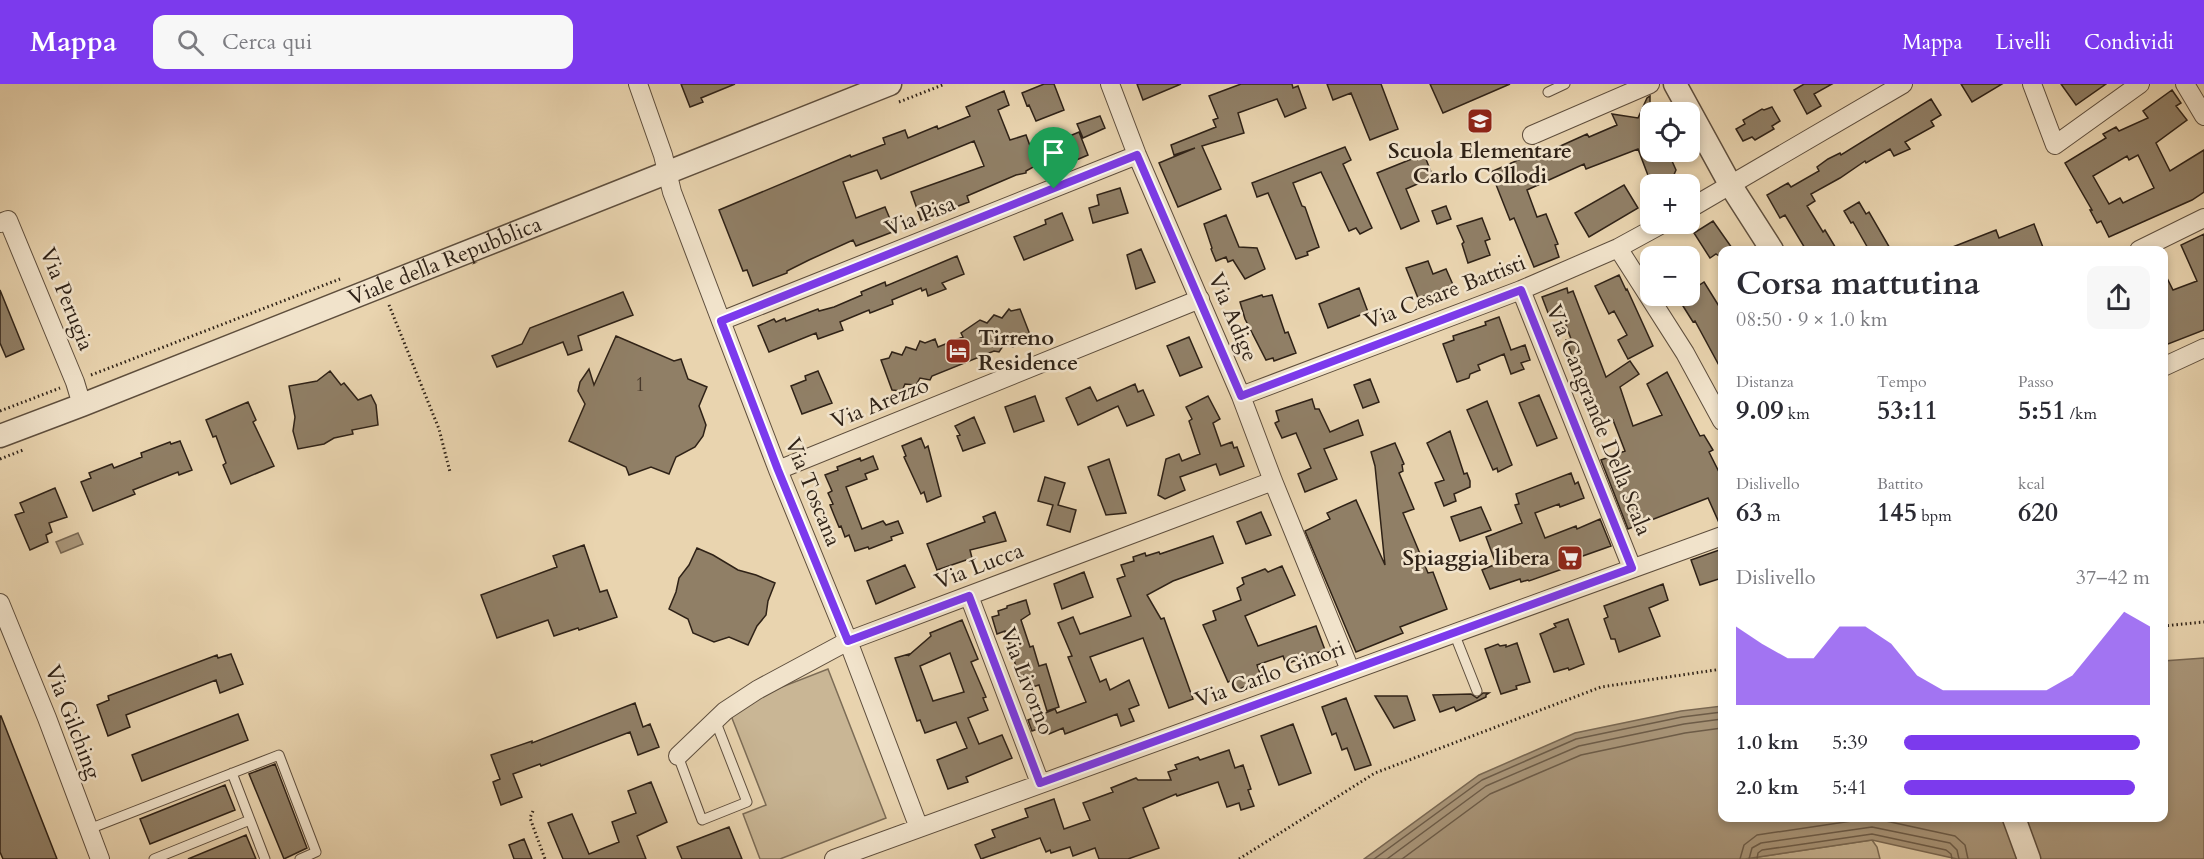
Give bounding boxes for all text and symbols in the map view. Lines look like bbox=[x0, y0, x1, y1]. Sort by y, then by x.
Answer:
search box bbox=[153, 15, 573, 69]
text: Mappa bbox=[30, 23, 117, 61]
icon: search bbox=[174, 26, 207, 59]
text: Cerca qui bbox=[222, 27, 312, 57]
text: Mappa bbox=[1902, 28, 1963, 57]
text: Livelli bbox=[1996, 28, 2051, 57]
text: Condividi bbox=[2084, 28, 2174, 57]
map controls bbox=[1640, 102, 1700, 306]
button: locate bbox=[1640, 102, 1700, 162]
school or university icon: Scuola Elementare Carlo Collodi bbox=[1465, 106, 1495, 136]
pin bbox=[1028, 127, 1079, 189]
icon: arrive bbox=[1037, 136, 1070, 169]
place label: Scuola Elementare Carlo Collodi bbox=[1388, 136, 1572, 191]
button: + bbox=[1640, 174, 1700, 234]
street label: Via Pisa bbox=[880, 188, 960, 244]
street label: Viale della Repubblica bbox=[344, 209, 546, 313]
street label: Via Perugia bbox=[33, 243, 101, 356]
button: − bbox=[1640, 246, 1700, 306]
street label: Via Cesare Battisti bbox=[1360, 247, 1530, 337]
text: Corsa mattutina bbox=[1736, 261, 1980, 306]
button: share bbox=[2087, 266, 2150, 329]
street label: Via Adige bbox=[1201, 268, 1265, 366]
street label: Via Cangrande Della Scala bbox=[1539, 300, 1659, 540]
text: 08:50 · 9 × 1.0 km bbox=[1736, 306, 1888, 333]
place label: Tirreno Residence bbox=[978, 323, 1078, 378]
hotel icon: Tirreno Residence bbox=[943, 336, 973, 366]
street label: Via Arezzo bbox=[827, 370, 933, 436]
house number: 1 bbox=[635, 371, 645, 398]
text: Distanza bbox=[1736, 371, 1794, 393]
text: Tempo bbox=[1877, 371, 1927, 393]
text: Passo bbox=[2018, 371, 2054, 393]
text: 9.09 bbox=[1736, 393, 1784, 428]
text: 53:11 bbox=[1877, 393, 1938, 428]
text: 5:51 bbox=[2018, 393, 2066, 428]
text: km bbox=[1784, 403, 1810, 425]
text: /km bbox=[2066, 403, 2097, 425]
street label: Via Toscana bbox=[778, 433, 849, 551]
text: Dislivello bbox=[1736, 473, 1800, 495]
text: Battito bbox=[1877, 473, 1923, 495]
text: kcal bbox=[2018, 473, 2045, 495]
text: 63 bbox=[1736, 495, 1763, 530]
text: 145 bbox=[1877, 495, 1917, 530]
text: 620 bbox=[2018, 495, 2058, 530]
text: m bbox=[1763, 505, 1780, 527]
text: bpm bbox=[1917, 505, 1952, 527]
street label: Via Lucca bbox=[930, 535, 1028, 597]
place label: Spiaggia libera bbox=[1403, 543, 1550, 573]
supermarket icon: Spiaggia libera bbox=[1555, 543, 1585, 573]
text: Dislivello bbox=[1736, 564, 1815, 591]
text: 37–42 m bbox=[2076, 564, 2150, 591]
street label: Via Livorno bbox=[993, 623, 1061, 739]
street label: Via Carlo Ginori bbox=[1191, 633, 1349, 715]
street label: Via Gilching bbox=[37, 661, 109, 784]
text: 1.0 km bbox=[1736, 729, 1799, 756]
text: 5:39 bbox=[1832, 729, 1868, 756]
text: 2.0 km bbox=[1736, 774, 1799, 801]
text: 5:41 bbox=[1832, 774, 1868, 801]

